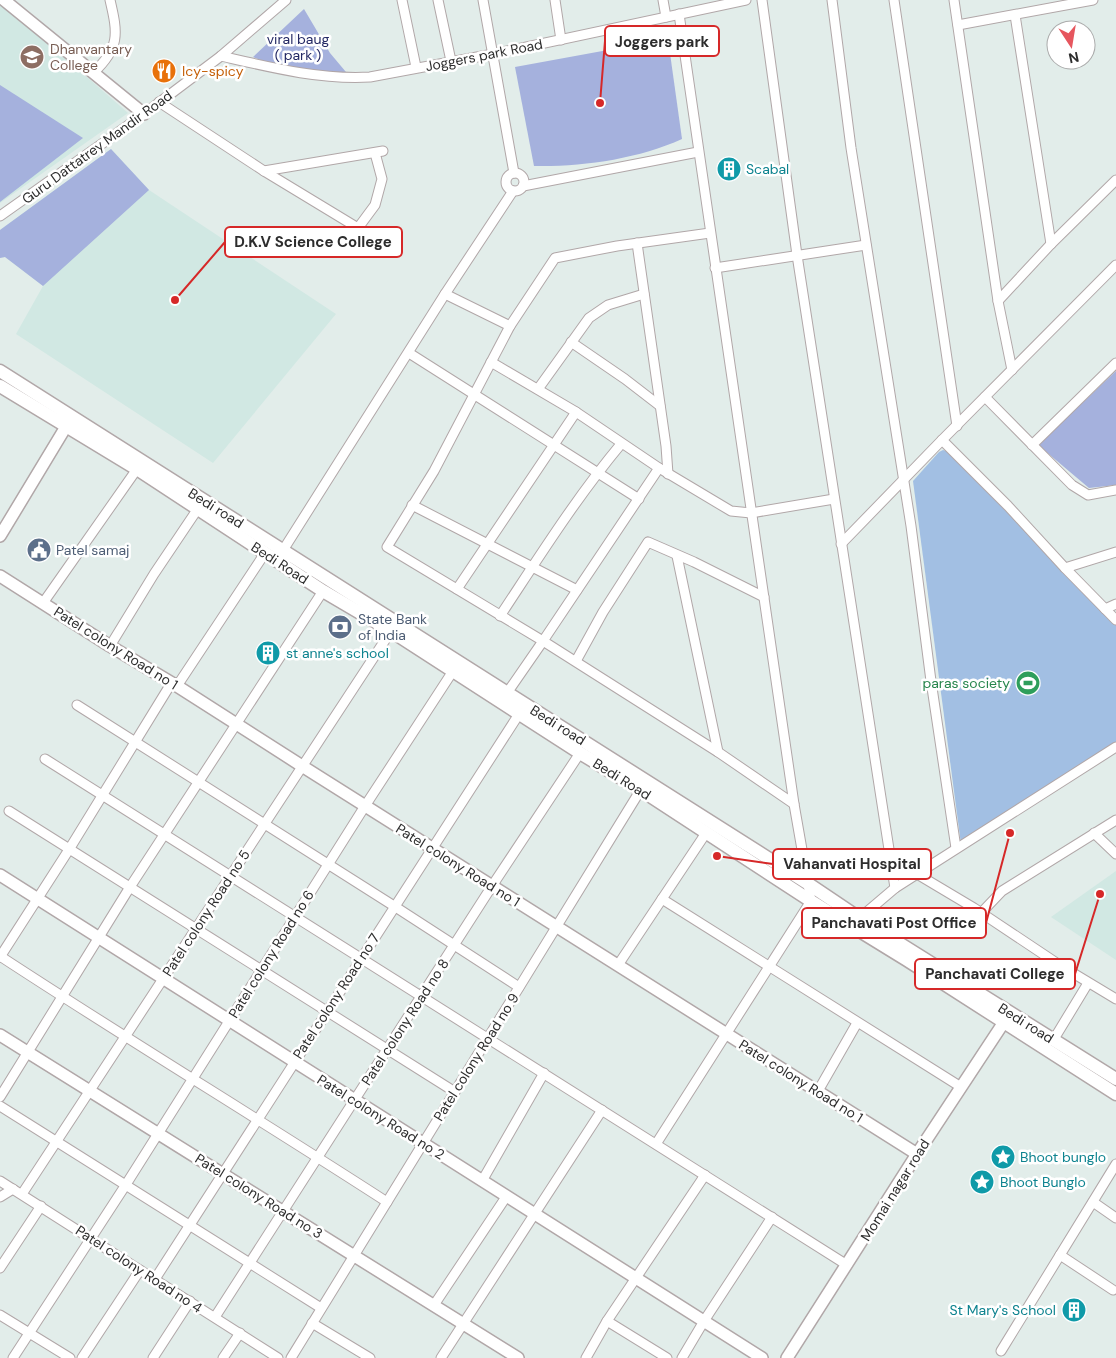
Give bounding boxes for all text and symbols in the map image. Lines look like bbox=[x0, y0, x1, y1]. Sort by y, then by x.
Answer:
north arrow bbox=[1046, 20, 1096, 70]
callout: Joggers park bbox=[605, 26, 719, 56]
park label: viral baug ( park ) bbox=[267, 30, 329, 64]
text: Joggers park bbox=[615, 32, 710, 52]
street label: Joggers park Road bbox=[424, 35, 544, 75]
place label: Dhanvantary College bbox=[50, 40, 132, 74]
school or university icon: Dhanvantary College bbox=[19, 44, 45, 70]
text: N bbox=[1067, 48, 1081, 68]
restaurant icon: Icy-spicy bbox=[151, 58, 177, 84]
place label: Icy-spicy bbox=[182, 62, 244, 80]
street label: Guru Dattatrey Mandir Road bbox=[18, 86, 176, 208]
building icon: Scabal bbox=[716, 156, 742, 182]
place label: Scabal bbox=[746, 160, 789, 178]
callout: D.K.V Science College bbox=[225, 227, 402, 257]
text: D.K.V Science College bbox=[234, 232, 392, 252]
street label: Bedi road bbox=[185, 484, 247, 532]
public building icon: Patel samaj bbox=[26, 537, 52, 563]
street label: Bedi Road bbox=[248, 538, 312, 588]
place label: Patel samaj bbox=[56, 541, 129, 559]
street label: Patel colony Road no 1 bbox=[51, 602, 181, 694]
place label: State Bank of India bbox=[358, 610, 427, 644]
bank icon: State Bank of India bbox=[327, 614, 353, 640]
building icon: st anne's school bbox=[255, 640, 281, 666]
place label: st anne's school bbox=[286, 644, 389, 662]
sports icon: paras society bbox=[1015, 670, 1041, 696]
place label: paras society bbox=[922, 674, 1010, 692]
street label: Bedi road bbox=[527, 701, 589, 749]
street label: Bedi Road bbox=[590, 754, 654, 804]
street label: Patel colony Road no 1 bbox=[393, 819, 523, 911]
street label: Patel colony Road no 5 bbox=[158, 846, 254, 980]
callout: Vahanvati Hospital bbox=[773, 849, 931, 879]
text: Vahanvati Hospital bbox=[783, 854, 921, 874]
street label: Patel colony Road no 6 bbox=[224, 887, 318, 1021]
callout: Panchavati Post Office bbox=[802, 908, 986, 938]
text: Panchavati Post Office bbox=[812, 913, 976, 933]
street label: Patel colony Road no 7 bbox=[289, 930, 383, 1062]
street label: Patel colony Road no 8 bbox=[357, 955, 453, 1089]
callout: Panchavati College bbox=[915, 959, 1075, 989]
text: Panchavati College bbox=[925, 964, 1065, 984]
street label: Patel colony Road no 9 bbox=[429, 989, 523, 1124]
street label: Bedi road bbox=[995, 999, 1057, 1047]
street label: Patel colony Road no 1 bbox=[736, 1035, 866, 1127]
street label: Patel colony Road no 2 bbox=[314, 1070, 448, 1164]
street label: Momai nagar road bbox=[856, 1136, 934, 1244]
place icon: Bhoot bunglo bbox=[990, 1144, 1016, 1170]
place label: Bhoot bunglo bbox=[1020, 1148, 1106, 1166]
street label: Patel colony Road no 3 bbox=[192, 1149, 326, 1243]
place icon: Bhoot Bunglo bbox=[969, 1169, 995, 1195]
place label: Bhoot Bunglo bbox=[1000, 1173, 1086, 1191]
street label: Patel colony Road no 4 bbox=[72, 1221, 206, 1317]
building icon: St Mary's School bbox=[1061, 1297, 1087, 1323]
place label: St Mary's School bbox=[949, 1301, 1056, 1319]

